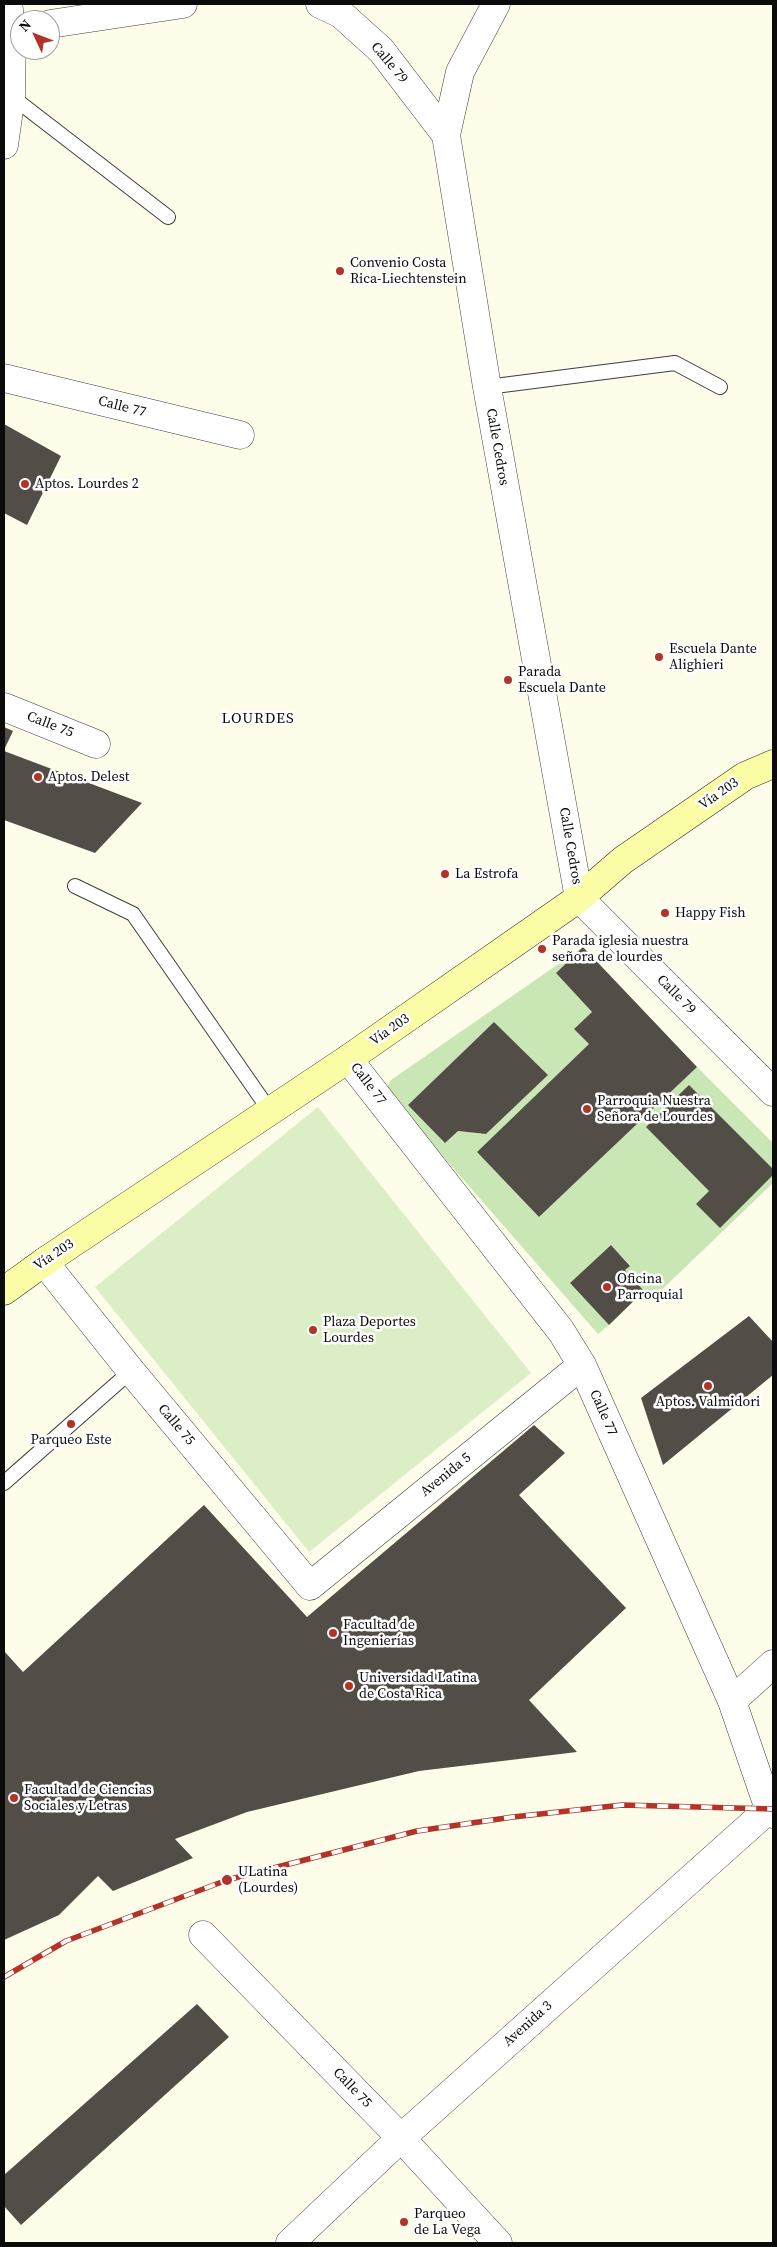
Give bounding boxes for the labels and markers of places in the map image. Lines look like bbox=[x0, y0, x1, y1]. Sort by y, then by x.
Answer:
place label: Convenio Costa Rica-Liechtenstein bbox=[350, 255, 467, 288]
marker: Convenio Costa Rica-Liechtenstein bbox=[334, 265, 346, 277]
place label: Aptos. Lourdes 2 bbox=[35, 476, 139, 492]
marker: Aptos. Lourdes 2 bbox=[19, 478, 31, 490]
place label: Escuela Dante Alighieri bbox=[669, 641, 757, 674]
marker: Escuela Dante Alighieri bbox=[653, 651, 665, 663]
place label: Parada Escuela Dante bbox=[518, 664, 606, 696]
marker: Parada Escuela Dante bbox=[502, 674, 514, 686]
place label: Aptos. Delest bbox=[48, 769, 129, 785]
marker: Aptos. Delest bbox=[32, 771, 44, 783]
place label: La Estrofa bbox=[455, 866, 518, 882]
marker: La Estrofa bbox=[439, 868, 451, 880]
place label: Happy Fish bbox=[675, 905, 746, 921]
marker: Happy Fish bbox=[659, 907, 671, 919]
place label: Parada iglesia nuestra señora de lourdes bbox=[552, 933, 689, 966]
marker: Parada iglesia nuestra señora de lourdes bbox=[536, 943, 548, 955]
place label: Parroquia Nuestra Señora de Lourdes bbox=[597, 1093, 713, 1126]
marker: Parroquia Nuestra Señora de Lourdes bbox=[581, 1103, 593, 1115]
place label: Oficina Parroquial bbox=[617, 1271, 683, 1304]
marker: Oficina Parroquial bbox=[601, 1281, 613, 1293]
place label: Plaza Deportes Lourdes bbox=[323, 1314, 416, 1346]
marker: Plaza Deportes Lourdes bbox=[307, 1324, 319, 1336]
marker: Aptos. Valmidori bbox=[702, 1380, 714, 1392]
place label: Aptos. Valmidori bbox=[656, 1394, 760, 1410]
marker: Parqueo Este bbox=[65, 1418, 77, 1430]
place label: Parqueo Este bbox=[30, 1432, 112, 1448]
place label: Facultad de Ingenierías bbox=[343, 1617, 415, 1650]
marker: Facultad de Ingenierías bbox=[327, 1627, 339, 1639]
place label: Universidad Latina de Costa Rica bbox=[359, 1670, 477, 1702]
marker: Universidad Latina de Costa Rica bbox=[343, 1680, 355, 1692]
place label: Facultad de Ciencias Sociales y Letras bbox=[24, 1782, 152, 1814]
marker: Facultad de Ciencias Sociales y Letras bbox=[8, 1792, 20, 1804]
place label: ULatina (Lourdes) bbox=[238, 1864, 298, 1896]
marker: ULatina (Lourdes) bbox=[220, 1873, 234, 1887]
place label: Parqueo de La Vega bbox=[414, 2206, 481, 2238]
marker: Parqueo de La Vega bbox=[398, 2216, 410, 2228]

